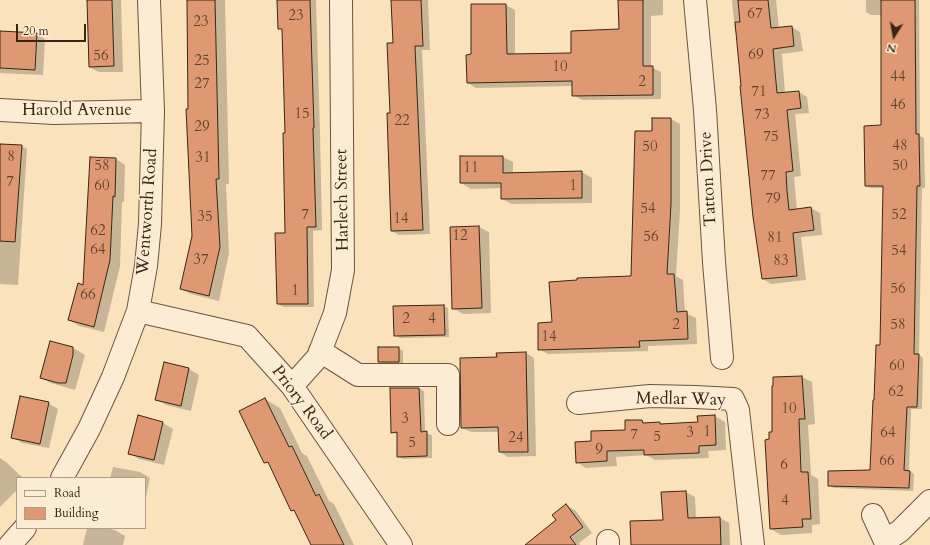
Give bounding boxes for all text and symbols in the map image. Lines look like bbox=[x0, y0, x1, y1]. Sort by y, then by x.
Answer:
house number: 67 bbox=[747, 6, 763, 24]
house number: 23 bbox=[288, 8, 304, 26]
house number: 23 bbox=[193, 14, 209, 32]
scale bar bbox=[18, 16, 88, 42]
north arrow bbox=[874, 16, 914, 56]
text: 20 m bbox=[23, 23, 49, 39]
text: N bbox=[886, 40, 898, 57]
house number: 69 bbox=[748, 47, 764, 65]
house number: 56 bbox=[93, 48, 109, 66]
house number: 25 bbox=[194, 53, 210, 71]
house number: 10 bbox=[552, 59, 568, 77]
house number: 44 bbox=[890, 69, 906, 87]
house number: 2 bbox=[638, 74, 646, 92]
house number: 27 bbox=[194, 76, 210, 94]
house number: 71 bbox=[751, 84, 767, 102]
house number: 46 bbox=[890, 97, 906, 115]
street label: Harold Avenue bbox=[22, 101, 132, 121]
house number: 15 bbox=[294, 106, 310, 124]
house number: 73 bbox=[754, 107, 770, 125]
house number: 22 bbox=[394, 113, 410, 131]
house number: 29 bbox=[194, 119, 210, 137]
house number: 75 bbox=[763, 129, 779, 147]
street label: Tatton Drive bbox=[696, 131, 722, 227]
house number: 48 bbox=[892, 138, 908, 156]
house number: 50 bbox=[642, 139, 658, 157]
street label: Wentworth Road bbox=[133, 148, 163, 276]
house number: 8 bbox=[7, 149, 15, 167]
street label: Harlech Street bbox=[332, 149, 354, 251]
house number: 31 bbox=[195, 150, 211, 168]
house number: 58 bbox=[94, 158, 110, 176]
house number: 50 bbox=[892, 158, 908, 176]
house number: 11 bbox=[463, 160, 479, 178]
house number: 77 bbox=[760, 168, 776, 186]
house number: 7 bbox=[6, 174, 14, 192]
house number: 60 bbox=[94, 178, 110, 196]
house number: 1 bbox=[569, 178, 577, 196]
house number: 79 bbox=[765, 191, 781, 209]
house number: 54 bbox=[640, 201, 656, 219]
house number: 7 bbox=[301, 207, 309, 225]
house number: 52 bbox=[891, 207, 907, 225]
house number: 35 bbox=[197, 209, 213, 227]
house number: 14 bbox=[393, 211, 409, 229]
house number: 62 bbox=[90, 223, 106, 241]
house number: 12 bbox=[452, 228, 468, 246]
house number: 56 bbox=[643, 229, 659, 247]
house number: 81 bbox=[767, 230, 783, 248]
house number: 64 bbox=[90, 242, 106, 260]
house number: 54 bbox=[891, 243, 907, 261]
house number: 37 bbox=[193, 252, 209, 270]
house number: 83 bbox=[773, 253, 789, 271]
house number: 56 bbox=[890, 281, 906, 299]
house number: 1 bbox=[291, 283, 299, 301]
house number: 66 bbox=[80, 287, 96, 305]
house number: 2 bbox=[402, 311, 410, 329]
house number: 4 bbox=[428, 311, 436, 329]
house number: 2 bbox=[672, 317, 680, 335]
house number: 58 bbox=[890, 317, 906, 335]
house number: 14 bbox=[541, 329, 557, 347]
house number: 60 bbox=[889, 358, 905, 376]
street label: Priory Road bbox=[267, 362, 335, 444]
house number: 62 bbox=[888, 384, 904, 402]
street label: Medlar Way bbox=[636, 389, 726, 411]
house number: 10 bbox=[781, 401, 797, 419]
house number: 3 bbox=[401, 411, 409, 429]
house number: 1 bbox=[703, 424, 711, 442]
house number: 3 bbox=[686, 425, 694, 443]
house number: 64 bbox=[880, 425, 896, 443]
house number: 7 bbox=[630, 427, 638, 445]
house number: 5 bbox=[653, 429, 661, 447]
house number: 24 bbox=[508, 430, 524, 448]
house number: 5 bbox=[408, 435, 416, 453]
house number: 9 bbox=[595, 442, 603, 460]
house number: 66 bbox=[879, 453, 895, 471]
house number: 6 bbox=[780, 457, 788, 475]
legend bbox=[16, 477, 146, 529]
text: Road bbox=[54, 485, 80, 501]
house number: 4 bbox=[781, 493, 789, 511]
text: Building bbox=[54, 505, 98, 521]

